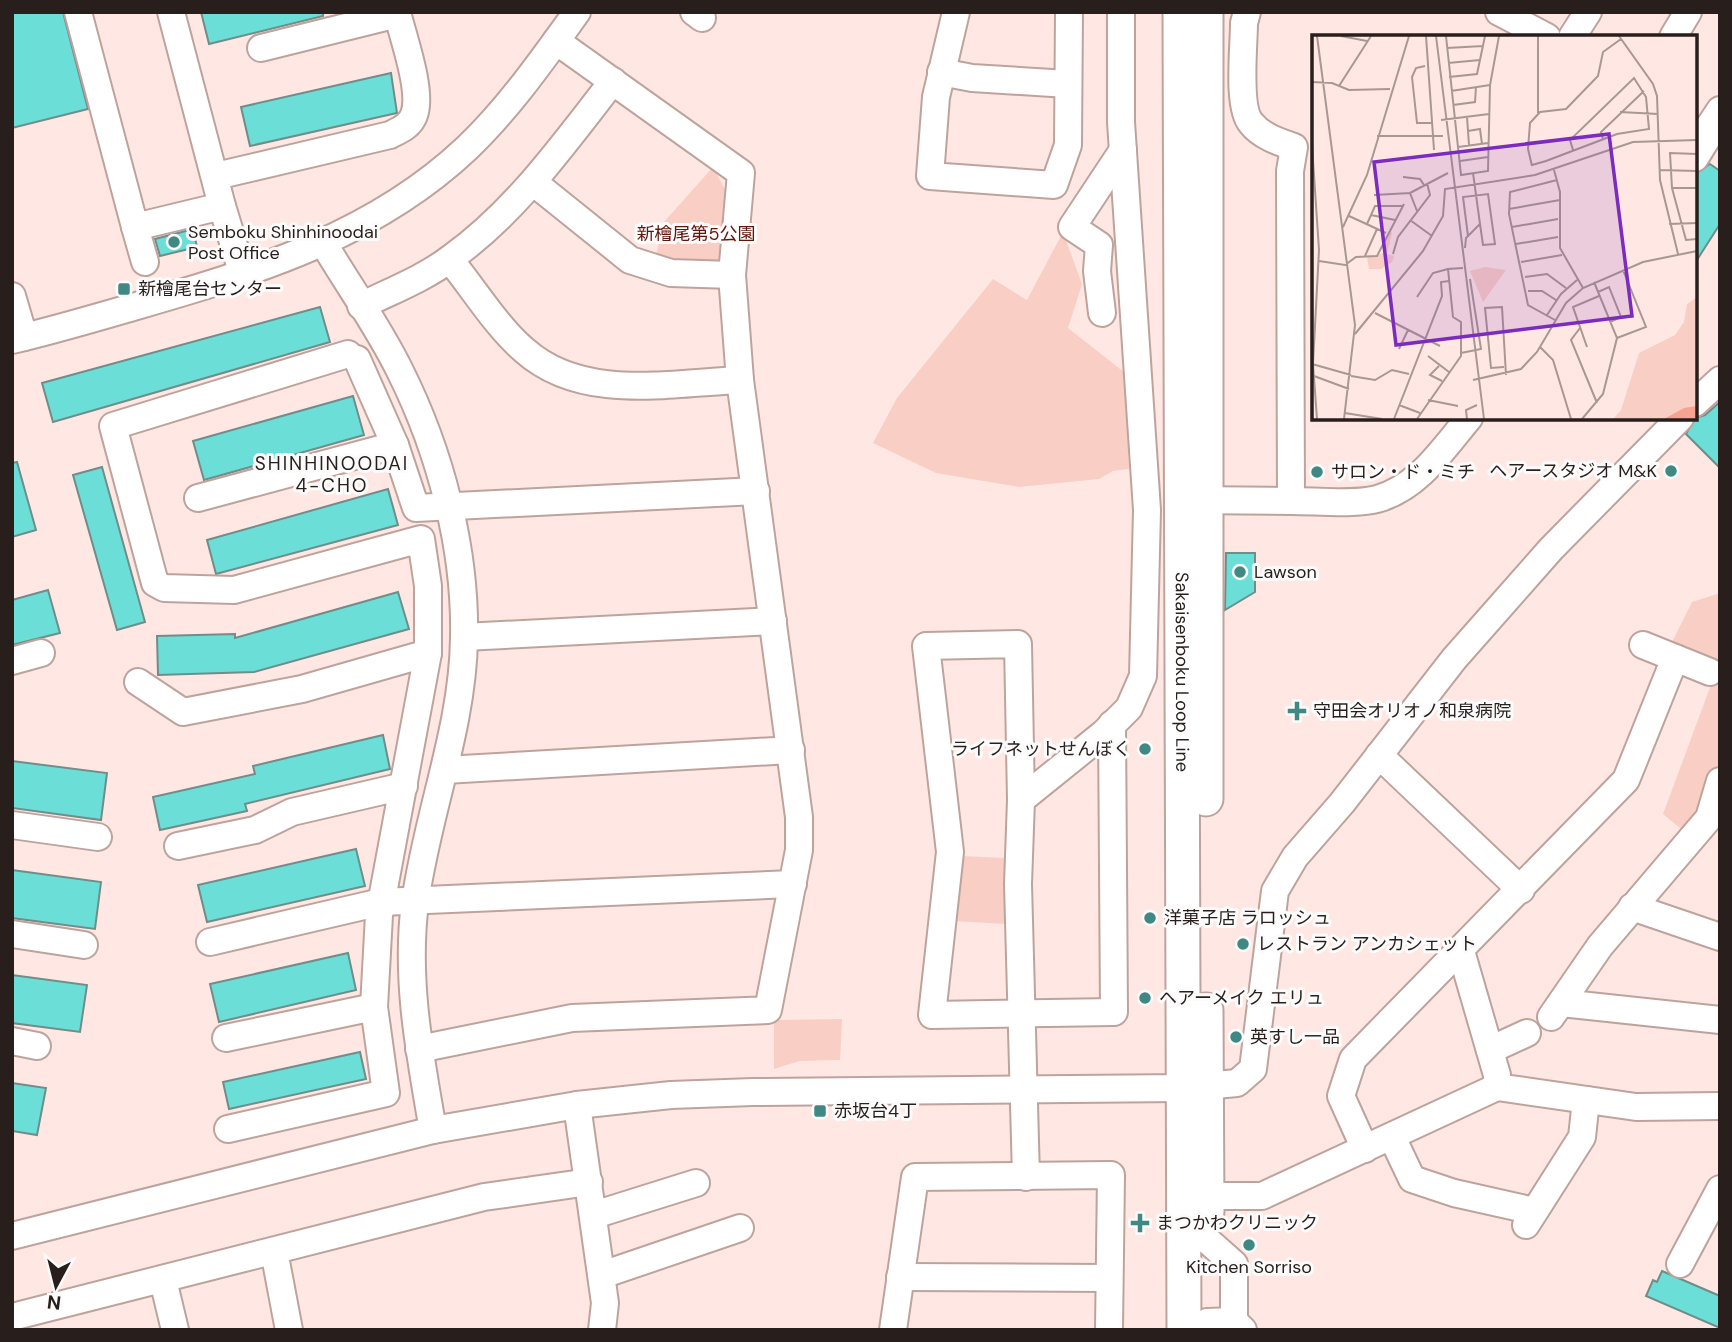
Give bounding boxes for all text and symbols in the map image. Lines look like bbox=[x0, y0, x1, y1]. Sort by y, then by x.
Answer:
inset map bbox=[1312, 35, 1697, 420]
place label: Semboku Shinhinoodai Post Office bbox=[188, 220, 378, 265]
park label: 新檜尾第5公園 bbox=[637, 222, 755, 246]
marker: Semboku Shinhinoodai Post Office bbox=[166, 234, 182, 250]
place label: 新檜尾台センター bbox=[138, 277, 282, 301]
marker: 新檜尾台センター bbox=[116, 281, 132, 297]
district label: SHINHINOODAI 4-CHO bbox=[255, 451, 409, 498]
place label: ヘアースタジオ M&K bbox=[1489, 459, 1657, 483]
place label: サロン・ド・ミチ bbox=[1331, 460, 1475, 484]
marker: ヘアースタジオ M&K bbox=[1663, 463, 1679, 479]
marker: サロン・ド・ミチ bbox=[1309, 464, 1325, 480]
place label: Lawson bbox=[1254, 560, 1317, 584]
marker: Lawson bbox=[1232, 564, 1248, 580]
street label: Sakaisenboku Loop Line bbox=[1170, 572, 1194, 772]
place label: 守田会オリオノ和泉病院 bbox=[1313, 699, 1511, 723]
marker: 守田会オリオノ和泉病院 bbox=[1287, 701, 1307, 721]
place label: ライフネットせんぼく bbox=[951, 737, 1131, 761]
marker: ライフネットせんぼく bbox=[1137, 741, 1153, 757]
place label: 洋菓子店 ラロッシュ bbox=[1164, 906, 1331, 930]
marker: 洋菓子店 ラロッシュ bbox=[1142, 910, 1158, 926]
place label: レストラン アンカシェット bbox=[1257, 932, 1477, 956]
marker: レストラン アンカシェット bbox=[1235, 936, 1251, 952]
place label: ヘアーメイク エリュ bbox=[1159, 986, 1324, 1010]
marker: ヘアーメイク エリュ bbox=[1137, 990, 1153, 1006]
place label: 英すし一品 bbox=[1250, 1025, 1340, 1049]
marker: 英すし一品 bbox=[1228, 1029, 1244, 1045]
place label: 赤坂台4丁 bbox=[834, 1099, 917, 1123]
marker: 赤坂台4丁 bbox=[812, 1103, 828, 1119]
place label: まつかわクリニック bbox=[1156, 1211, 1318, 1235]
marker: まつかわクリニック bbox=[1130, 1213, 1150, 1233]
marker: Kitchen Sorriso bbox=[1241, 1237, 1257, 1253]
north arrow bbox=[21, 1251, 91, 1321]
place label: Kitchen Sorriso bbox=[1186, 1255, 1312, 1279]
text: N bbox=[46, 1289, 62, 1316]

